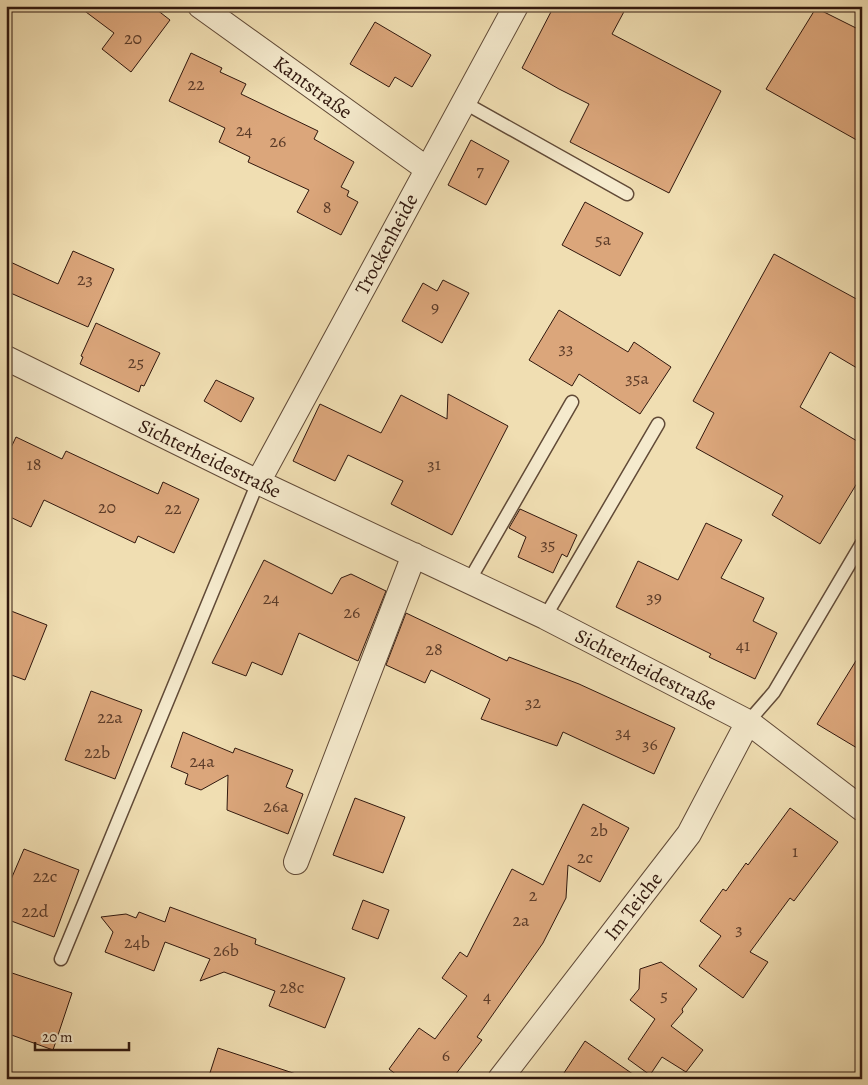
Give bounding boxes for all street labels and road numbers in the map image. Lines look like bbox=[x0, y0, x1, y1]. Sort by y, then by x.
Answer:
street label: Kantstraße bbox=[268, 50, 358, 125]
street label: Trockenheide bbox=[349, 189, 424, 299]
street label: Sichterheidestraße bbox=[134, 412, 286, 505]
street label: Sichterheidestraße bbox=[570, 622, 721, 717]
street label: Im Teiche bbox=[598, 866, 669, 946]

